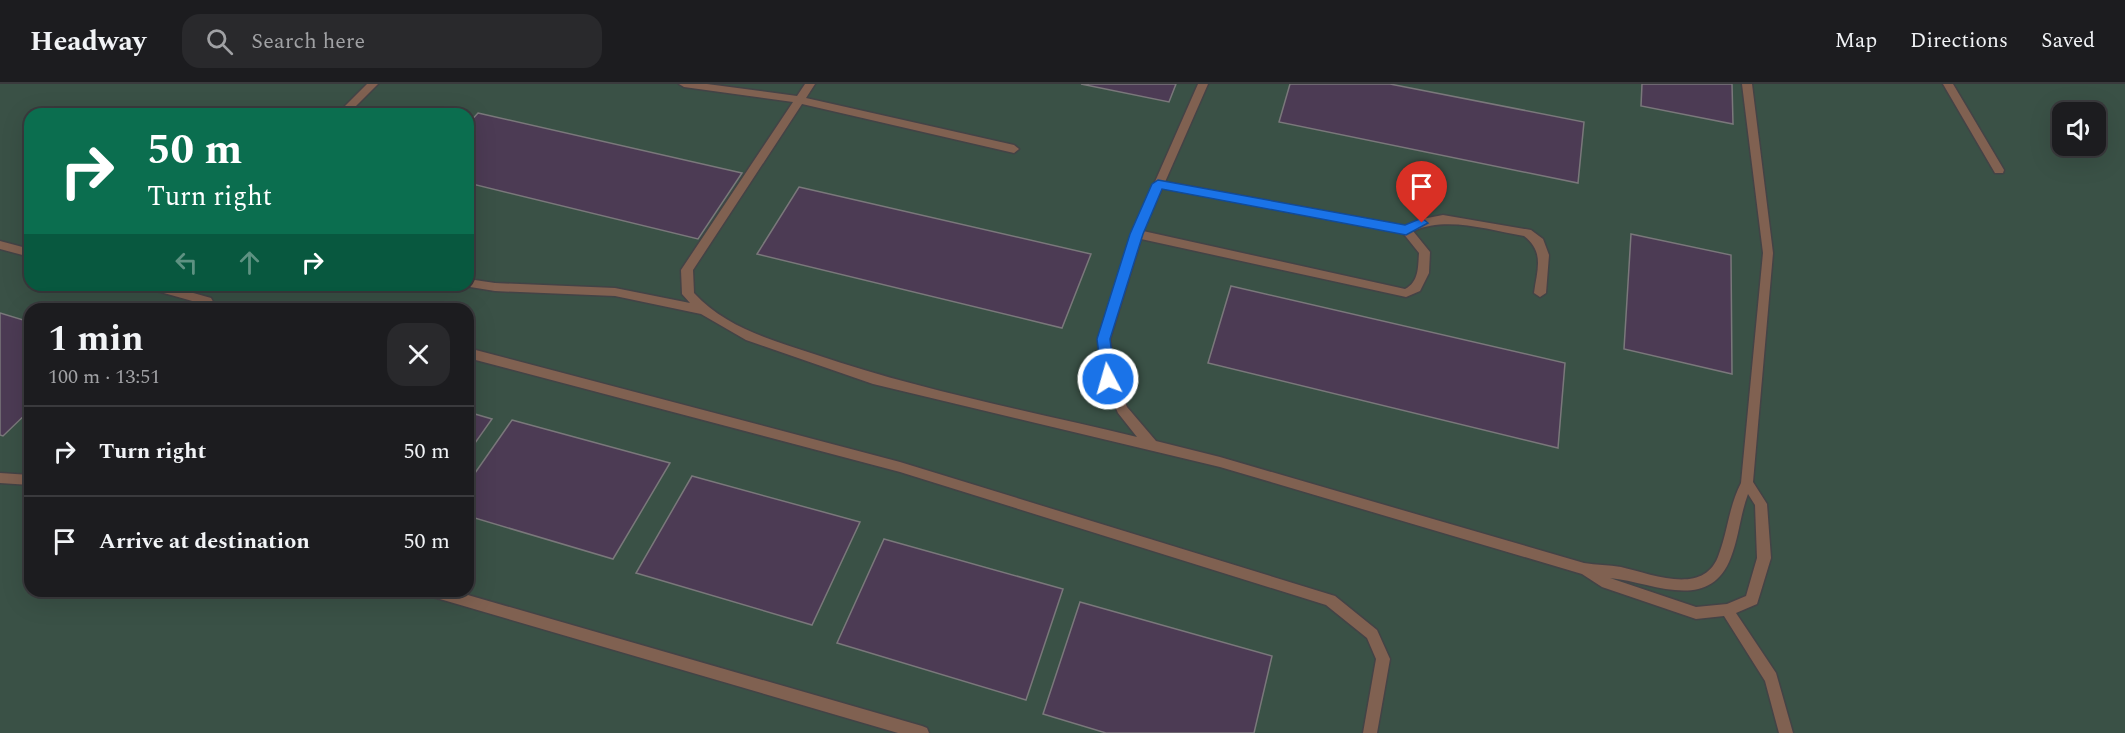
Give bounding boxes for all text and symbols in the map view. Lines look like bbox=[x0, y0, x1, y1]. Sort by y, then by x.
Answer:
search box bbox=[182, 14, 602, 68]
text: Headway bbox=[30, 20, 146, 63]
icon: search bbox=[203, 25, 236, 58]
text: Search here bbox=[251, 25, 365, 58]
text: Map bbox=[1835, 25, 1877, 57]
text: Directions bbox=[1910, 25, 2008, 57]
text: Saved bbox=[2041, 25, 2095, 57]
map controls bbox=[2052, 102, 2106, 156]
button: sound bbox=[2052, 102, 2106, 156]
text: 50 m bbox=[147, 119, 242, 182]
icon: right bbox=[48, 132, 126, 210]
pin bbox=[1396, 161, 1447, 223]
icon: arrive bbox=[1405, 170, 1438, 203]
text: Turn right bbox=[147, 176, 272, 218]
icon: left bbox=[170, 246, 203, 279]
icon: ahead bbox=[233, 246, 266, 279]
icon: right bbox=[296, 246, 329, 279]
text: 1 min bbox=[48, 312, 144, 367]
button: close bbox=[387, 323, 450, 386]
position arrow bbox=[1076, 347, 1140, 411]
text: 100 m · 13:51 bbox=[48, 362, 160, 392]
icon: right bbox=[48, 435, 81, 468]
text: Turn right bbox=[99, 435, 206, 468]
text: 50 m bbox=[404, 435, 450, 468]
icon: arrive bbox=[48, 525, 81, 558]
text: Arrive at destination bbox=[99, 525, 310, 558]
text: 50 m bbox=[404, 525, 450, 558]

